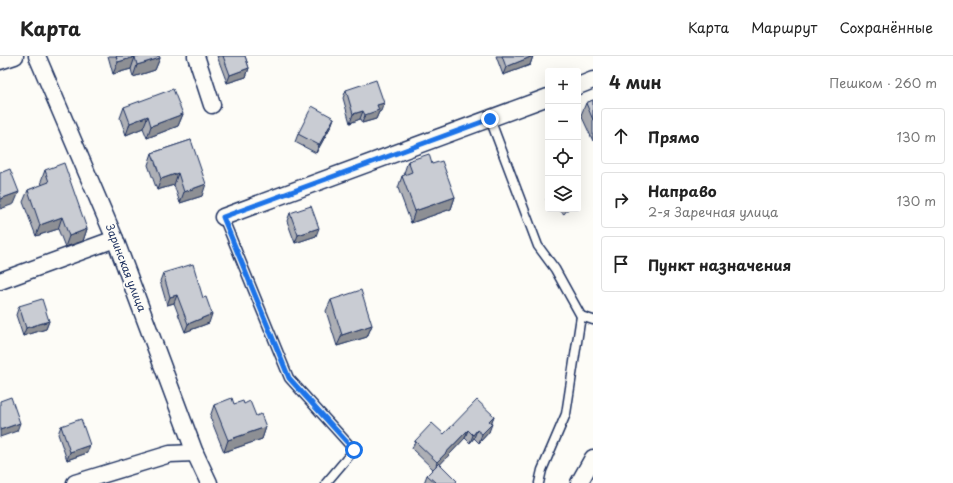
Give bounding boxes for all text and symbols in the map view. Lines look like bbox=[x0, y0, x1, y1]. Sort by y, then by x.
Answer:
text: Карта bbox=[20, 14, 81, 42]
text: Карта bbox=[688, 17, 729, 38]
text: Маршрут bbox=[751, 17, 817, 38]
text: Сохранённые bbox=[839, 17, 933, 38]
map controls bbox=[545, 68, 581, 212]
button: + bbox=[545, 68, 581, 104]
text: 4 мин bbox=[609, 69, 662, 95]
text: Пешком · 260 m bbox=[829, 73, 937, 92]
button: − bbox=[545, 104, 581, 140]
route end bbox=[481, 110, 499, 128]
icon: ahead bbox=[610, 125, 632, 147]
text: Прямо bbox=[648, 125, 699, 148]
text: 130 m bbox=[897, 127, 936, 146]
button: locate bbox=[545, 140, 581, 176]
button: layers bbox=[545, 176, 581, 212]
text: Направо bbox=[648, 179, 717, 202]
icon: right bbox=[610, 189, 632, 211]
text: 130 m bbox=[897, 191, 936, 210]
text: 2-я Заречная улица bbox=[648, 202, 778, 221]
street label: Заринская улица bbox=[102, 221, 151, 314]
icon: arrive bbox=[610, 253, 632, 275]
text: Пункт назначения bbox=[648, 253, 791, 276]
route start bbox=[345, 441, 363, 459]

